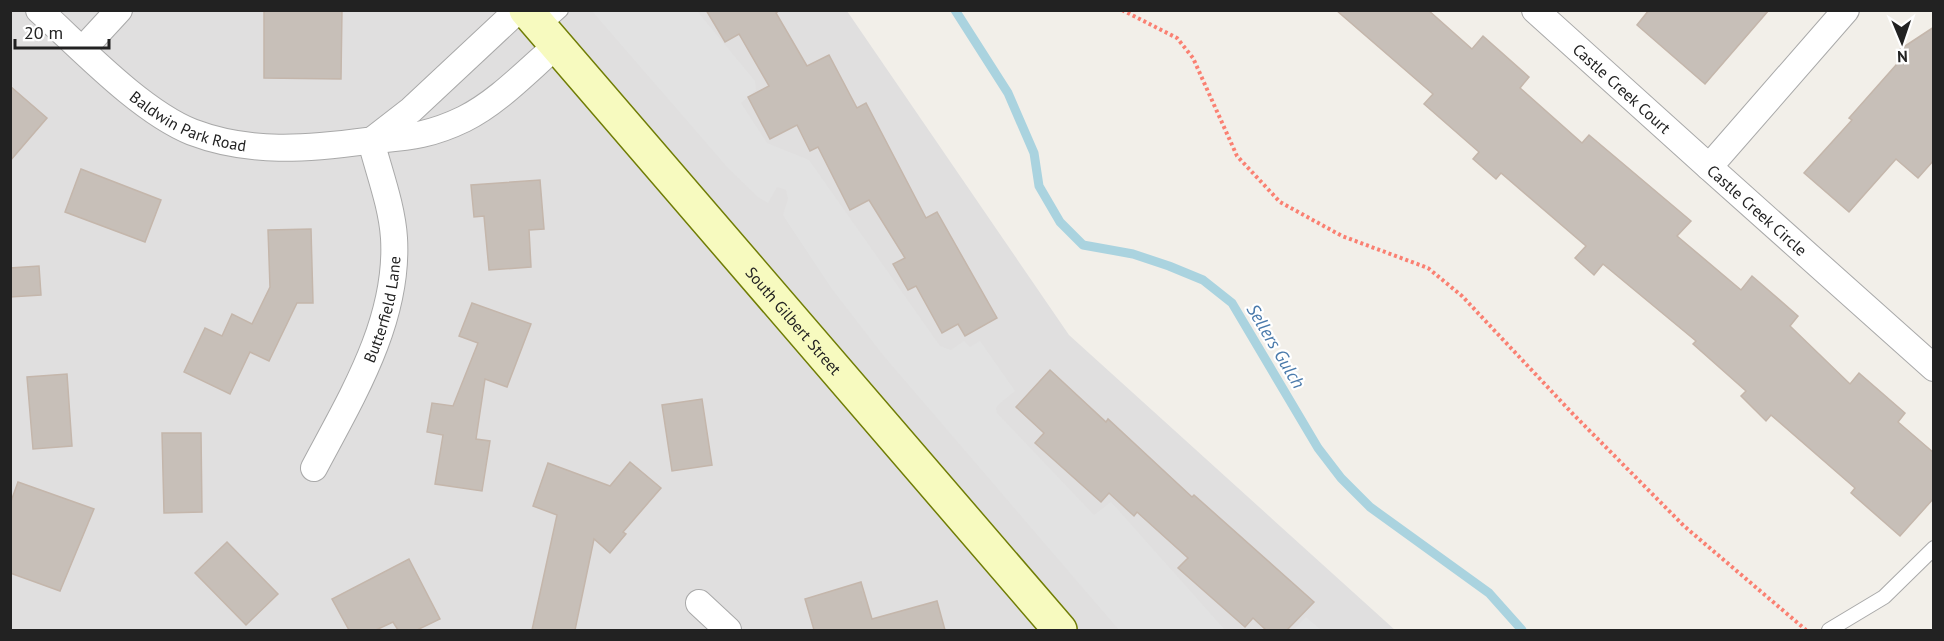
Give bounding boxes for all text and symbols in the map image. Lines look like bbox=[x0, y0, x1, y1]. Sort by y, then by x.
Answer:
scale bar bbox=[15, 12, 110, 50]
north arrow bbox=[1872, 12, 1932, 72]
text: 20 m bbox=[24, 21, 63, 44]
street label: Castle Creek Court bbox=[1569, 39, 1675, 138]
text: N bbox=[1897, 47, 1908, 67]
street label: Baldwin Park Road bbox=[126, 87, 248, 155]
street label: Castle Creek Circle bbox=[1703, 160, 1811, 260]
street label: Butterfield Lane bbox=[359, 256, 404, 366]
street label: South Gilbert Street bbox=[742, 262, 846, 379]
water label: Sellers Gulch bbox=[1242, 299, 1310, 393]

